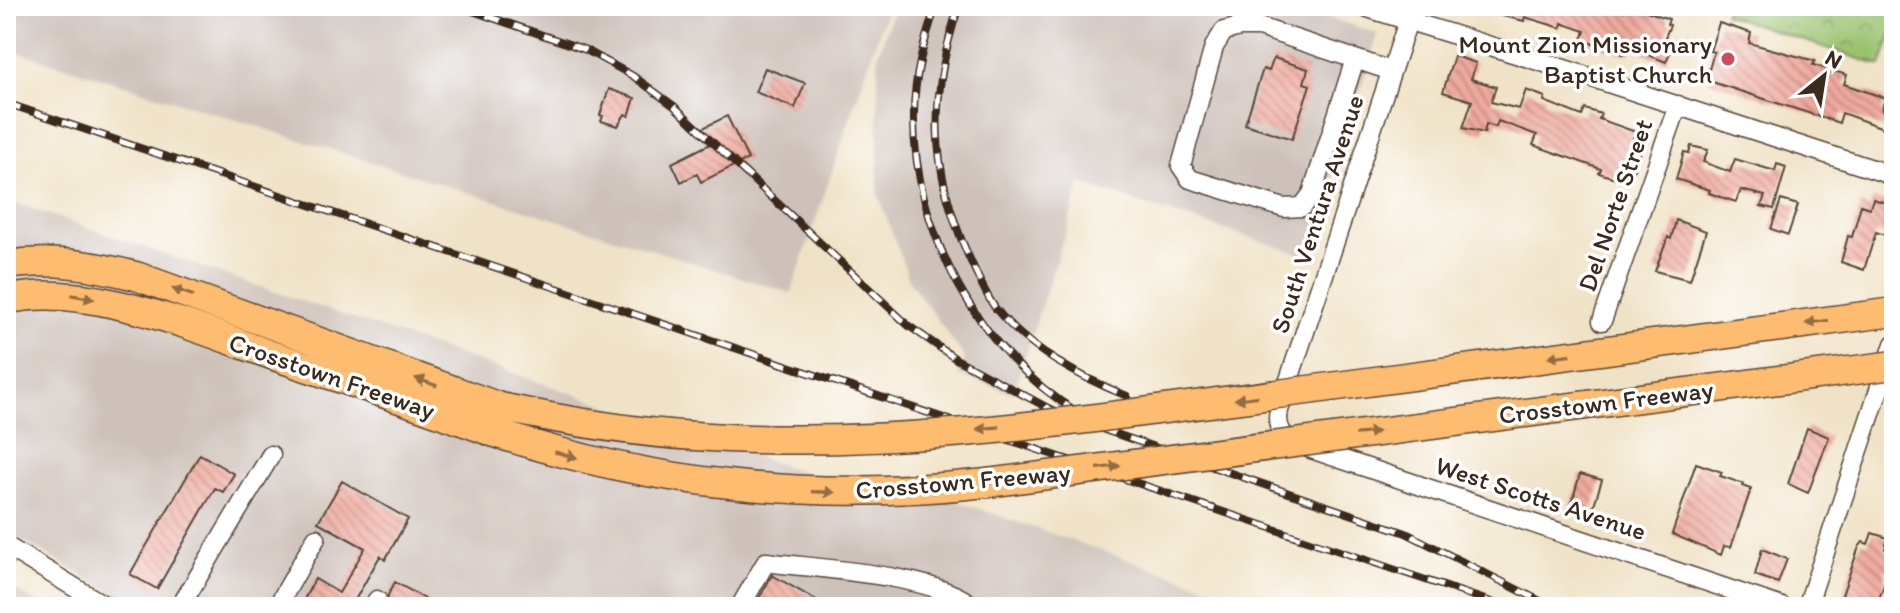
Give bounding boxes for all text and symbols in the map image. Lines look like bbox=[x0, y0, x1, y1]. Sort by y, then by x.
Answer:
place label: Mount Zion Missionary Baptist Church bbox=[1458, 28, 1712, 90]
north arrow bbox=[1784, 36, 1864, 116]
text: N bbox=[1821, 44, 1847, 75]
marker: Mount Zion Missionary Baptist Church bbox=[1719, 50, 1737, 68]
street label: South Ventura Avenue bbox=[1263, 91, 1371, 337]
street label: Del Norte Street bbox=[1571, 114, 1660, 295]
one-way arrow bbox=[170, 285, 194, 297]
one-way arrow bbox=[71, 292, 96, 304]
one-way arrow bbox=[1804, 316, 1829, 329]
street label: Crosstown Freeway bbox=[225, 326, 439, 426]
one-way arrow bbox=[1546, 350, 1571, 363]
street label: Crosstown Freeway bbox=[1497, 373, 1715, 431]
one-way arrow bbox=[414, 375, 438, 388]
one-way arrow bbox=[1233, 392, 1258, 405]
one-way arrow bbox=[975, 422, 1000, 435]
one-way arrow bbox=[1355, 427, 1380, 440]
one-way arrow bbox=[554, 449, 579, 461]
street label: West Scotts Avenue bbox=[1432, 449, 1650, 547]
street label: Crosstown Freeway bbox=[854, 456, 1072, 506]
one-way arrow bbox=[1097, 460, 1122, 473]
one-way arrow bbox=[811, 485, 836, 498]

